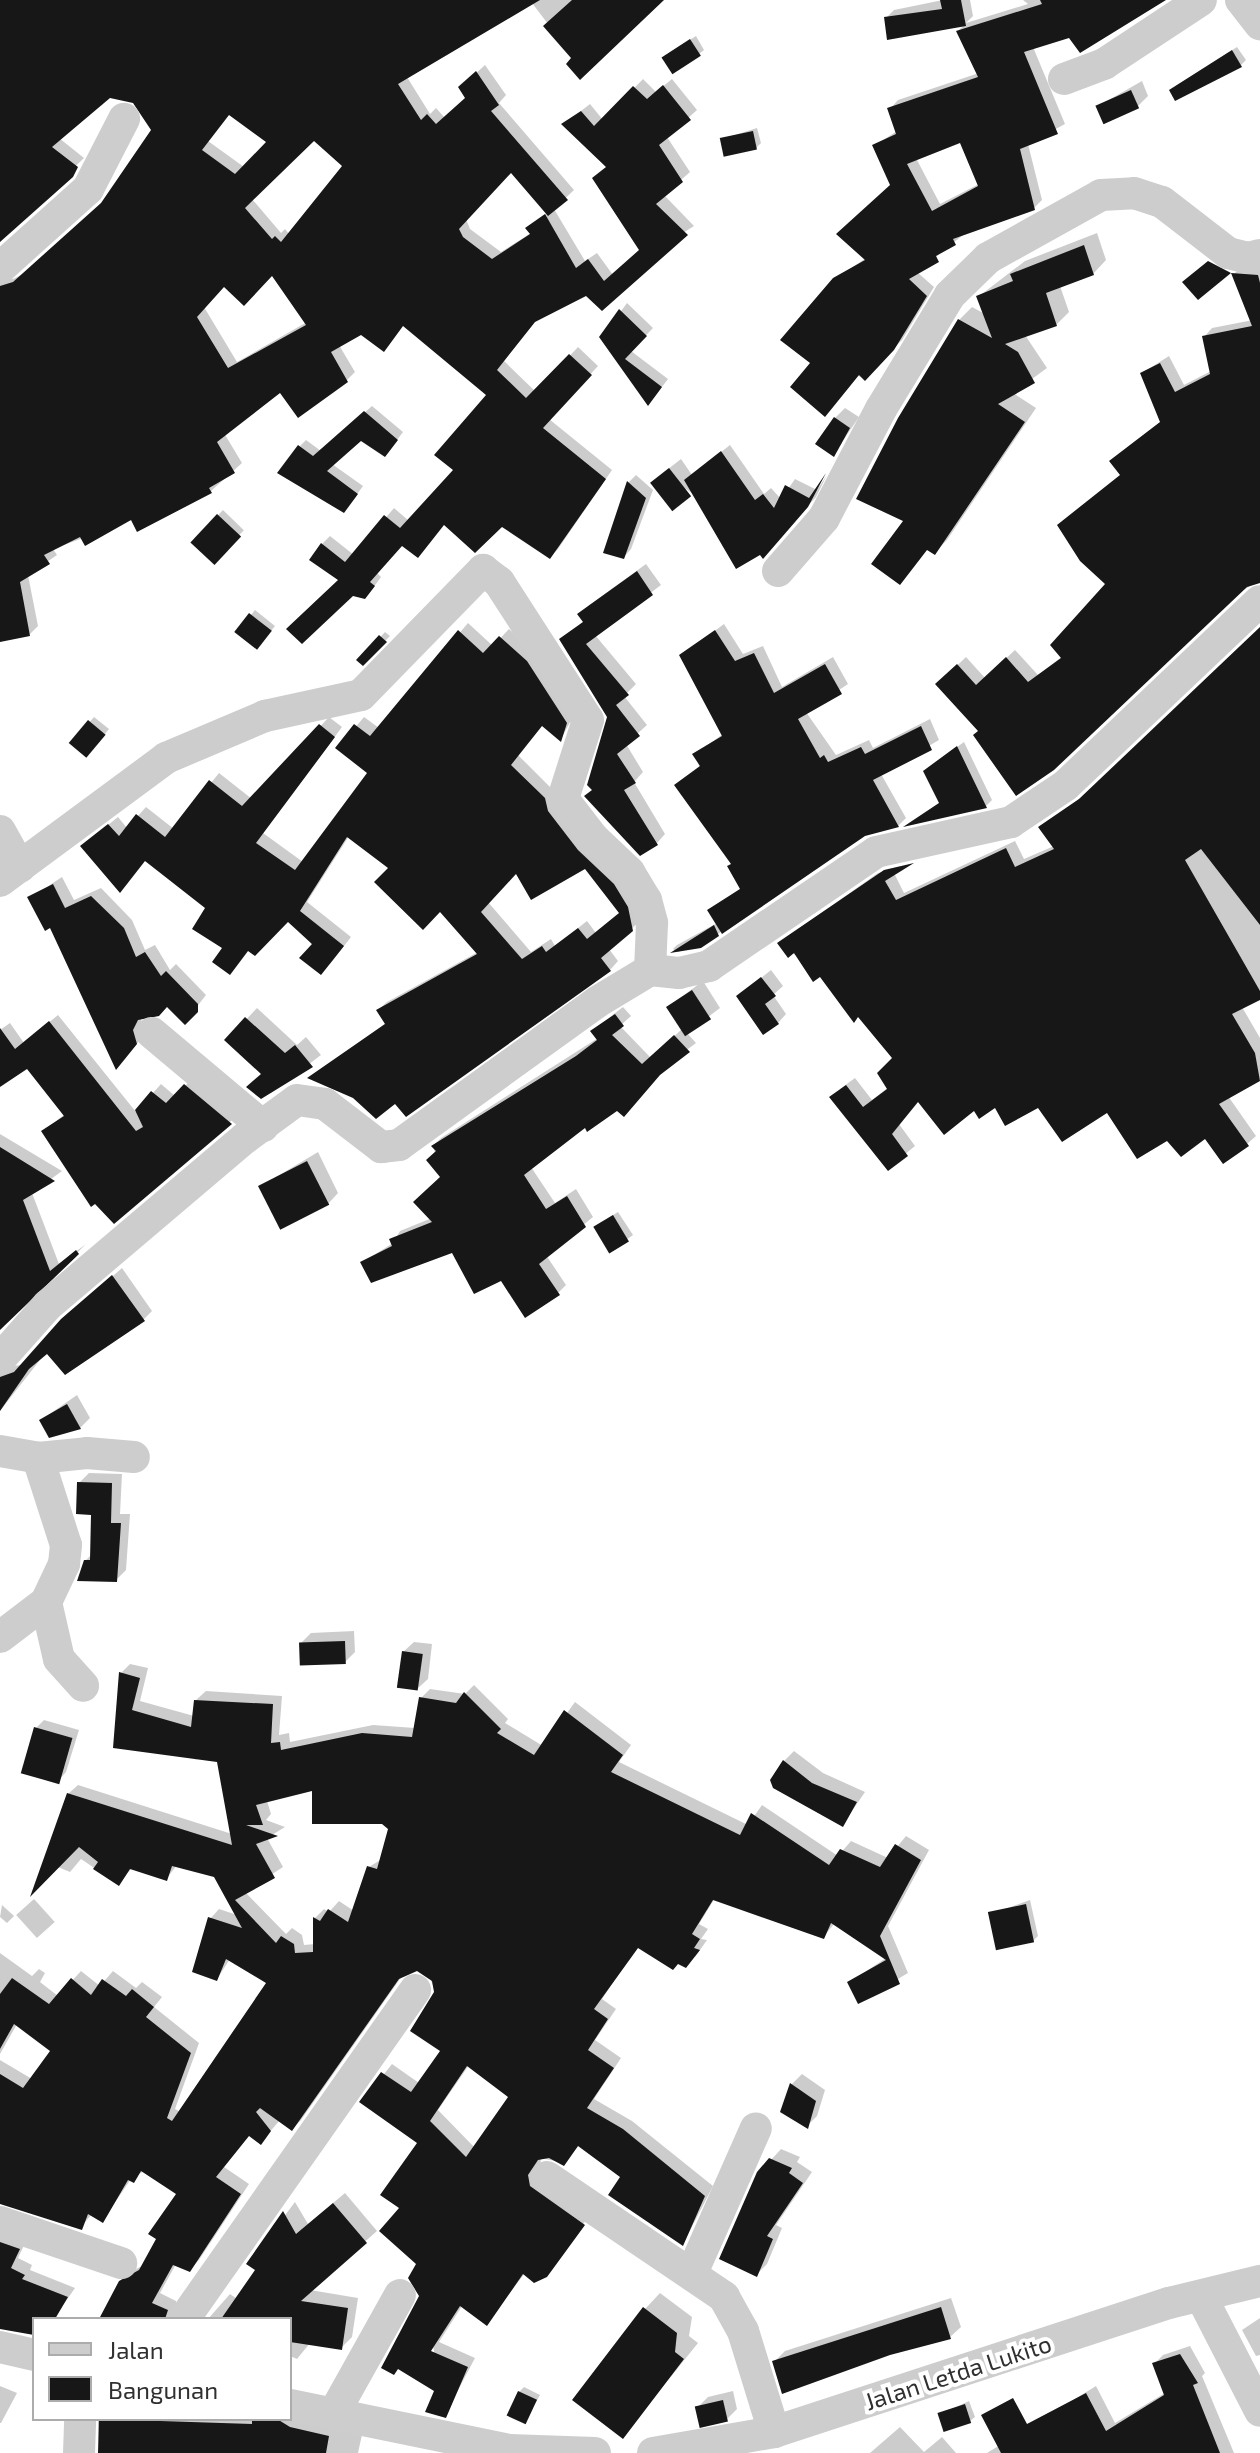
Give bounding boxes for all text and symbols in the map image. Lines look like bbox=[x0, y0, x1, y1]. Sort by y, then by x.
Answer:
legend bbox=[32, 2317, 292, 2421]
street label: Jalan Letda Lukito bbox=[861, 2328, 1055, 2416]
text: Jalan bbox=[108, 2335, 164, 2364]
text: Bangunan bbox=[108, 2375, 218, 2404]

